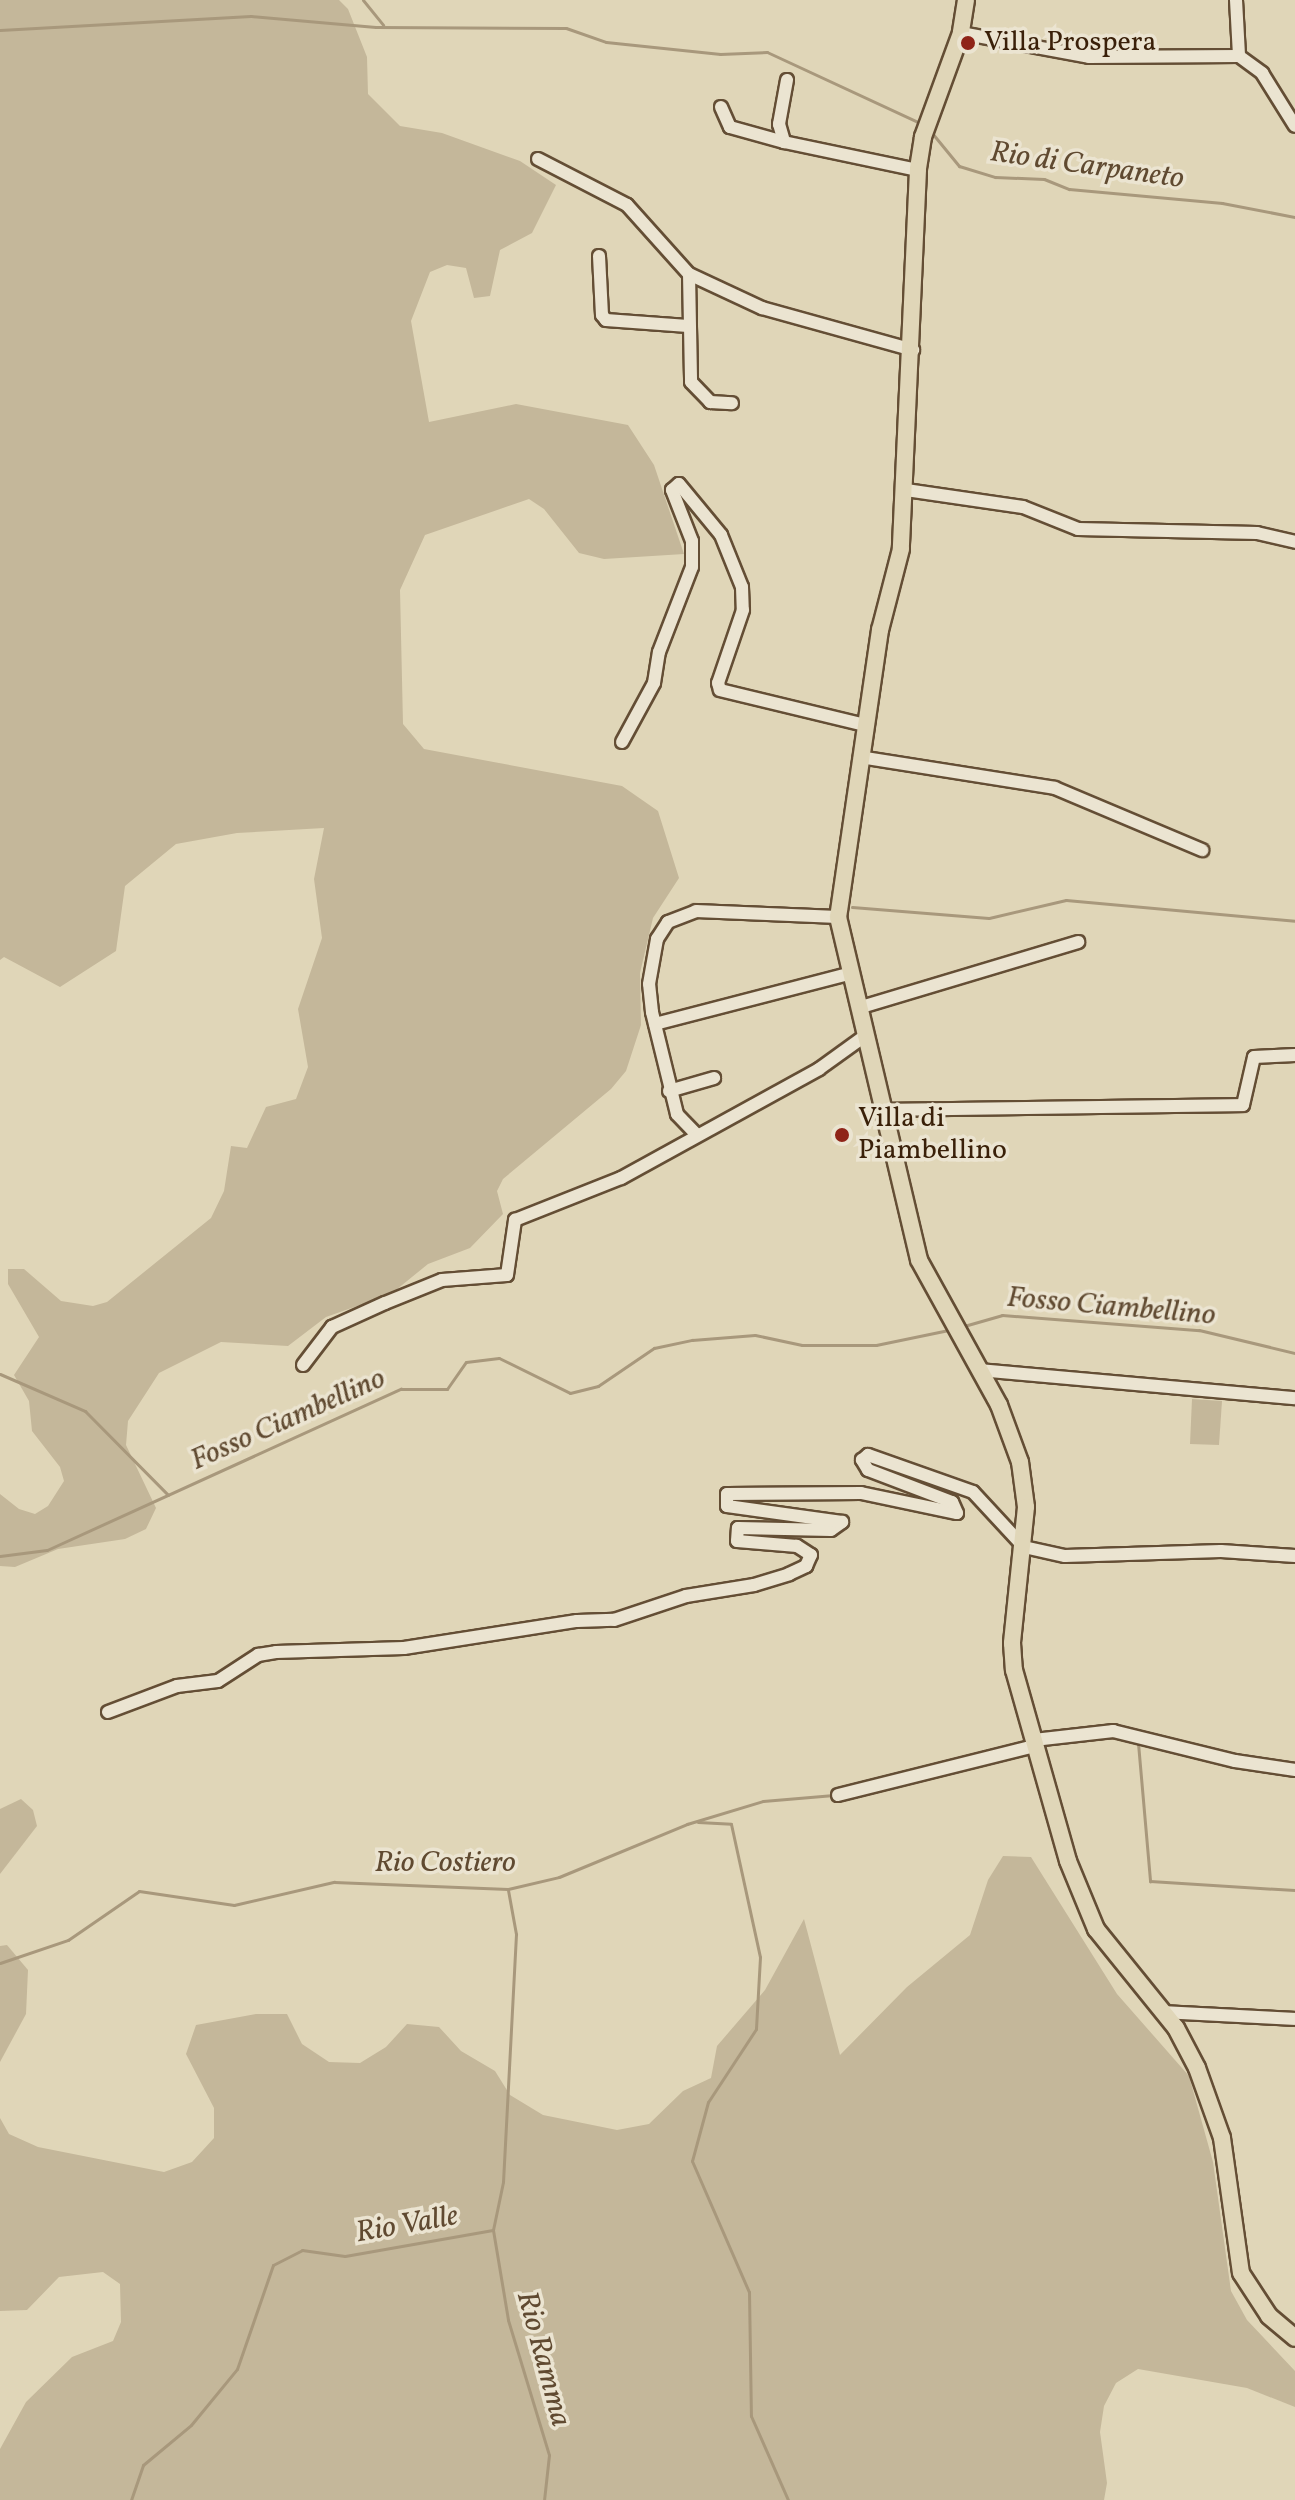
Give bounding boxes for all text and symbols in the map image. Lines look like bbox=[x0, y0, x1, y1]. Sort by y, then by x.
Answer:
place label: Villa Prospera bbox=[984, 26, 1156, 60]
marker: Villa Prospera bbox=[959, 34, 977, 52]
water label: Rio di Carpaneto bbox=[988, 135, 1186, 197]
place label: Villa di Piambellino bbox=[858, 1102, 1007, 1168]
marker: Villa di Piambellino bbox=[833, 1126, 851, 1144]
water label: Fosso Ciambellino bbox=[1005, 1280, 1217, 1334]
water label: Fosso Ciambellino bbox=[185, 1361, 391, 1479]
water label: Rio Costiero bbox=[374, 1845, 516, 1881]
water label: Rio Valle bbox=[353, 2198, 461, 2252]
water label: Rio Ramma bbox=[508, 2287, 578, 2431]

